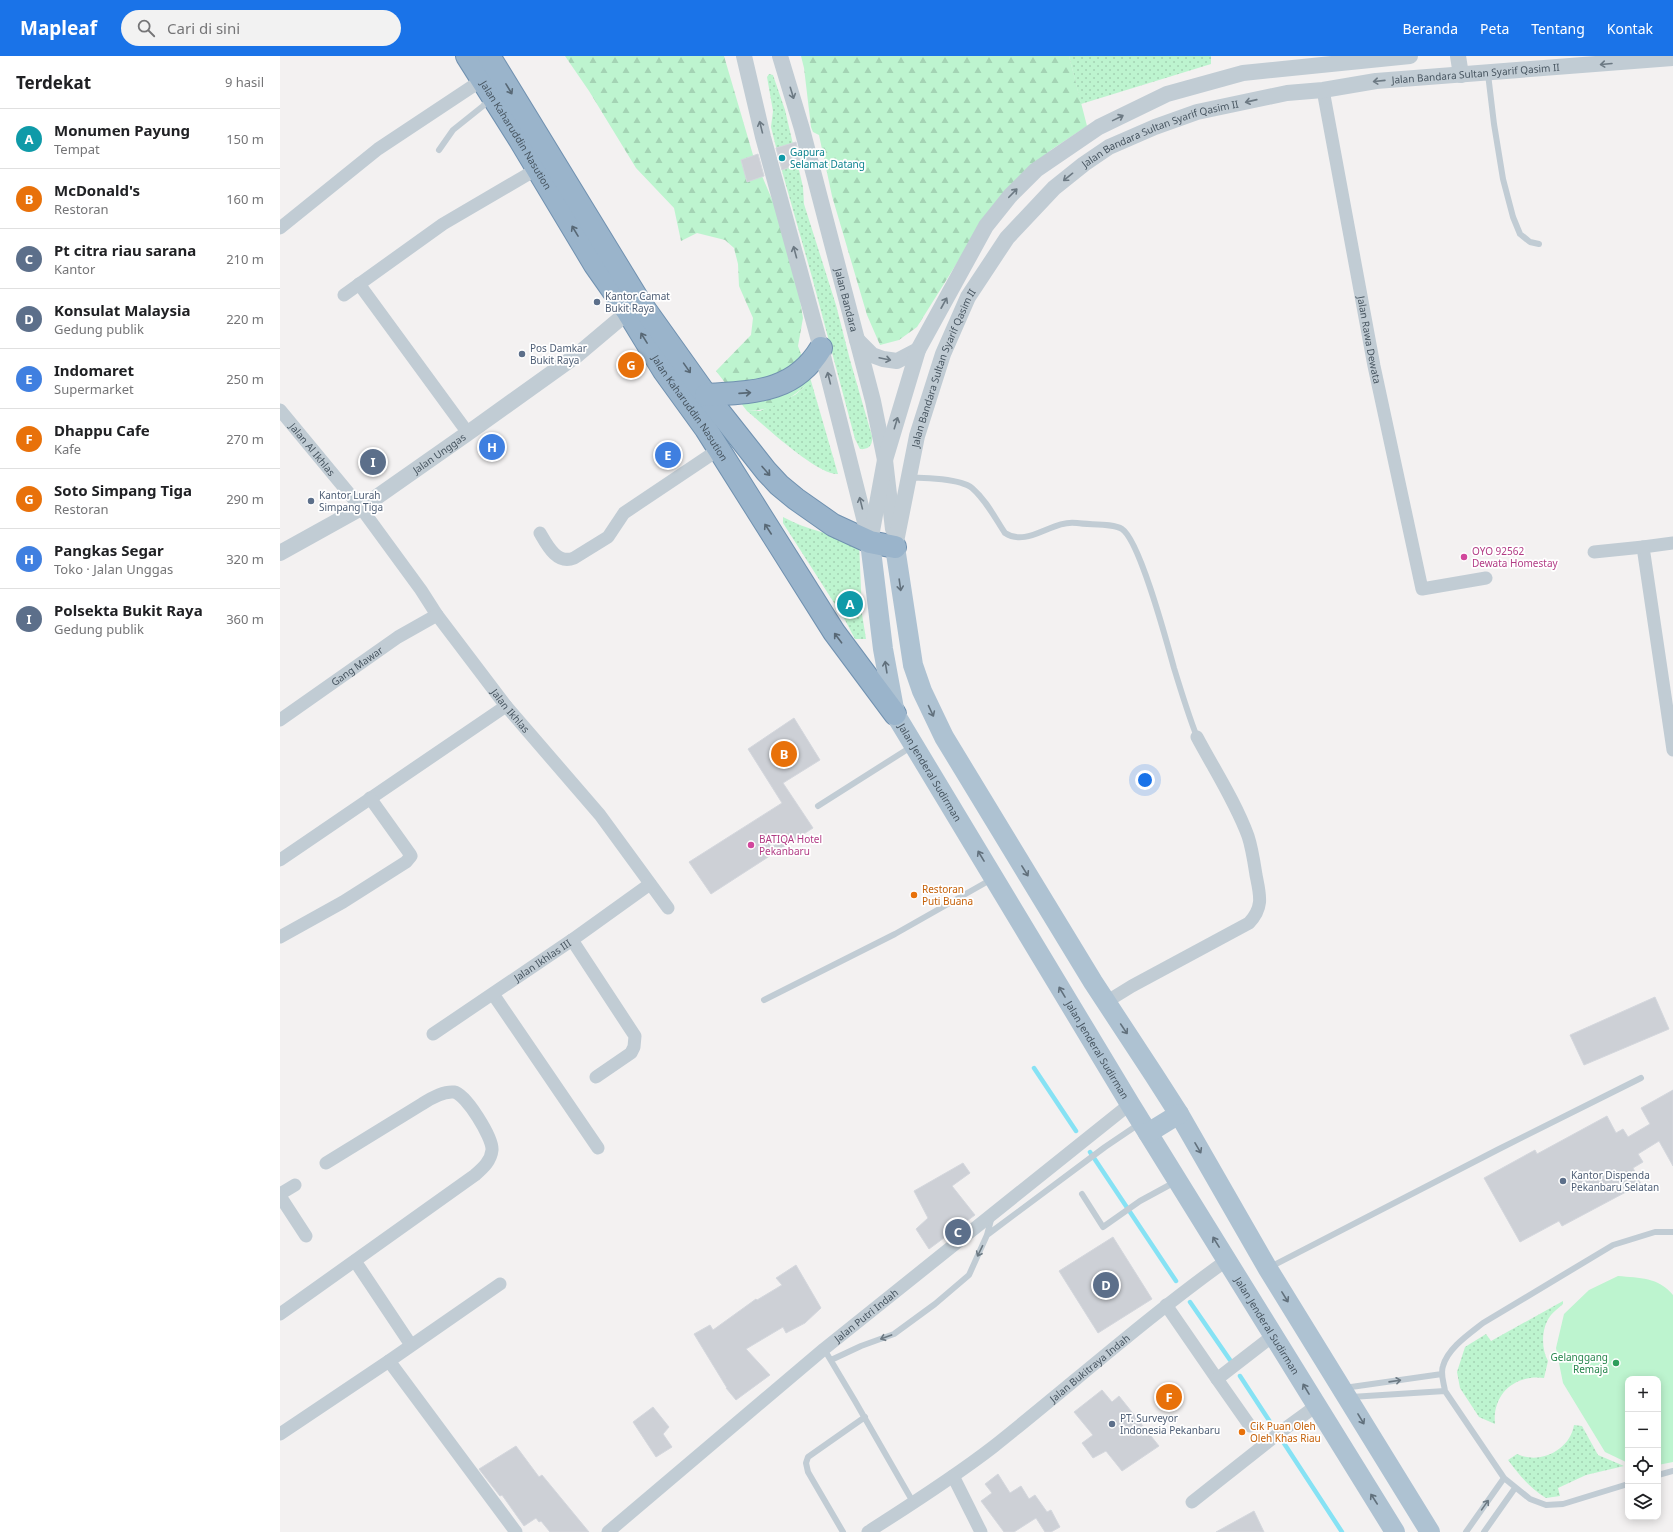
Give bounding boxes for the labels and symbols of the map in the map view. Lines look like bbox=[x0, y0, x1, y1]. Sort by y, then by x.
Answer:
street label: Jalan Bandara Sultan Syarif Qasim II bbox=[1390, 60, 1560, 87]
one-way arrow bbox=[1600, 60, 1613, 67]
street label: Jalan Kaharuddin Nasution bbox=[477, 77, 555, 192]
one-way arrow bbox=[1373, 78, 1386, 85]
one-way arrow bbox=[506, 83, 514, 95]
one-way arrow bbox=[789, 87, 796, 100]
street label: Jalan Bandara Sultan Syarif Qasim II bbox=[1078, 96, 1240, 171]
one-way arrow bbox=[1244, 98, 1257, 106]
one-way arrow bbox=[1112, 114, 1124, 121]
one-way arrow bbox=[757, 120, 764, 133]
place label: Gapura Selamat Datang bbox=[790, 145, 865, 171]
marker: Gapura Selamat Datang bbox=[777, 153, 787, 163]
one-way arrow bbox=[1063, 172, 1074, 181]
one-way arrow bbox=[1008, 188, 1018, 198]
one-way arrow bbox=[571, 226, 579, 237]
one-way arrow bbox=[791, 246, 798, 259]
street label: Jalan Bandara bbox=[831, 266, 862, 333]
street label: Jalan Bandara Sultan Syarif Qasim II bbox=[908, 286, 979, 450]
place label: Kantor Camat Bukit Raya bbox=[605, 289, 670, 315]
street label: Jalan Rawa Dewata bbox=[1354, 294, 1385, 385]
marker: Kantor Camat Bukit Raya bbox=[592, 297, 602, 307]
one-way arrow bbox=[941, 297, 949, 309]
one-way arrow bbox=[639, 332, 647, 344]
place label: Pos Damkar Bukit Raya bbox=[530, 341, 587, 367]
marker: Pos Damkar Bukit Raya bbox=[517, 349, 527, 359]
pin: G bbox=[618, 350, 644, 380]
street label: Jalan Kaharuddin Nasution bbox=[648, 352, 731, 464]
one-way arrow bbox=[878, 355, 891, 363]
one-way arrow bbox=[683, 363, 691, 374]
one-way arrow bbox=[825, 371, 832, 384]
one-way arrow bbox=[738, 389, 751, 396]
one-way arrow bbox=[893, 417, 900, 430]
street label: Jalan Al Ikhlas bbox=[286, 419, 339, 479]
street label: Jalan Unggas bbox=[409, 430, 468, 477]
pin: H bbox=[479, 432, 505, 462]
pin: E bbox=[655, 440, 681, 470]
pin: I bbox=[360, 447, 386, 477]
one-way arrow bbox=[762, 466, 771, 476]
place label: Kantor Lurah Simpang Tiga bbox=[319, 488, 383, 514]
marker: Kantor Lurah Simpang Tiga bbox=[306, 496, 316, 506]
one-way arrow bbox=[857, 497, 865, 510]
one-way arrow bbox=[764, 523, 772, 535]
place label: OYO 92562 Dewata Homestay bbox=[1472, 544, 1558, 570]
marker: OYO 92562 Dewata Homestay bbox=[1459, 552, 1469, 562]
one-way arrow bbox=[896, 579, 904, 592]
pin: A bbox=[837, 589, 863, 619]
one-way arrow bbox=[834, 633, 843, 644]
street label: Gang Mawar bbox=[328, 643, 386, 689]
one-way arrow bbox=[882, 660, 890, 673]
street label: Jalan Ikhlas bbox=[488, 685, 533, 736]
one-way arrow bbox=[928, 705, 935, 717]
street label: Jalan Jenderal Sudirman bbox=[895, 720, 965, 824]
pin: B bbox=[771, 739, 797, 769]
your location bbox=[1135, 770, 1155, 790]
place label: BATIQA Hotel Pekanbaru bbox=[759, 832, 822, 858]
marker: BATIQA Hotel Pekanbaru bbox=[746, 840, 756, 850]
one-way arrow bbox=[976, 850, 984, 862]
one-way arrow bbox=[1020, 866, 1029, 877]
place label: Restoran Puti Buana bbox=[922, 882, 973, 908]
marker: Restoran Puti Buana bbox=[909, 890, 919, 900]
street label: Jalan Ikhlas III bbox=[510, 936, 574, 985]
one-way arrow bbox=[1057, 986, 1065, 998]
street label: Jalan Jenderal Sudirman bbox=[1062, 997, 1132, 1102]
one-way arrow bbox=[1120, 1023, 1128, 1034]
one-way arrow bbox=[1195, 1142, 1203, 1154]
place label: Kantor Dispenda Pekanbaru Selatan bbox=[1571, 1168, 1659, 1194]
marker: Kantor Dispenda Pekanbaru Selatan bbox=[1558, 1176, 1568, 1186]
pin: C bbox=[945, 1217, 971, 1247]
one-way arrow bbox=[1212, 1237, 1220, 1248]
one-way arrow bbox=[976, 1245, 983, 1257]
pin: D bbox=[1093, 1270, 1119, 1300]
street label: Jalan Jenderal Sudirman bbox=[1231, 1273, 1303, 1377]
street label: Jalan Putri Indah bbox=[830, 1285, 901, 1346]
one-way arrow bbox=[1281, 1291, 1290, 1302]
street label: Jalan Bukitraya Indah bbox=[1046, 1331, 1133, 1406]
one-way arrow bbox=[880, 1333, 892, 1341]
place label: Gelanggang Remaja bbox=[1550, 1350, 1608, 1376]
marker: Gelanggang Remaja bbox=[1611, 1358, 1621, 1368]
one-way arrow bbox=[1388, 1377, 1401, 1385]
pin: F bbox=[1156, 1382, 1182, 1412]
one-way arrow bbox=[1301, 1383, 1309, 1395]
place label: PT. Surveyor Indonesia Pekanbaru bbox=[1120, 1411, 1220, 1437]
one-way arrow bbox=[1358, 1413, 1366, 1425]
marker: PT. Surveyor Indonesia Pekanbaru bbox=[1107, 1419, 1117, 1429]
place label: Cik Puan Oleh Oleh Khas Riau bbox=[1250, 1419, 1321, 1445]
marker: Cik Puan Oleh Oleh Khas Riau bbox=[1237, 1427, 1247, 1437]
one-way arrow bbox=[1370, 1494, 1378, 1505]
one-way arrow bbox=[1481, 1500, 1489, 1511]

